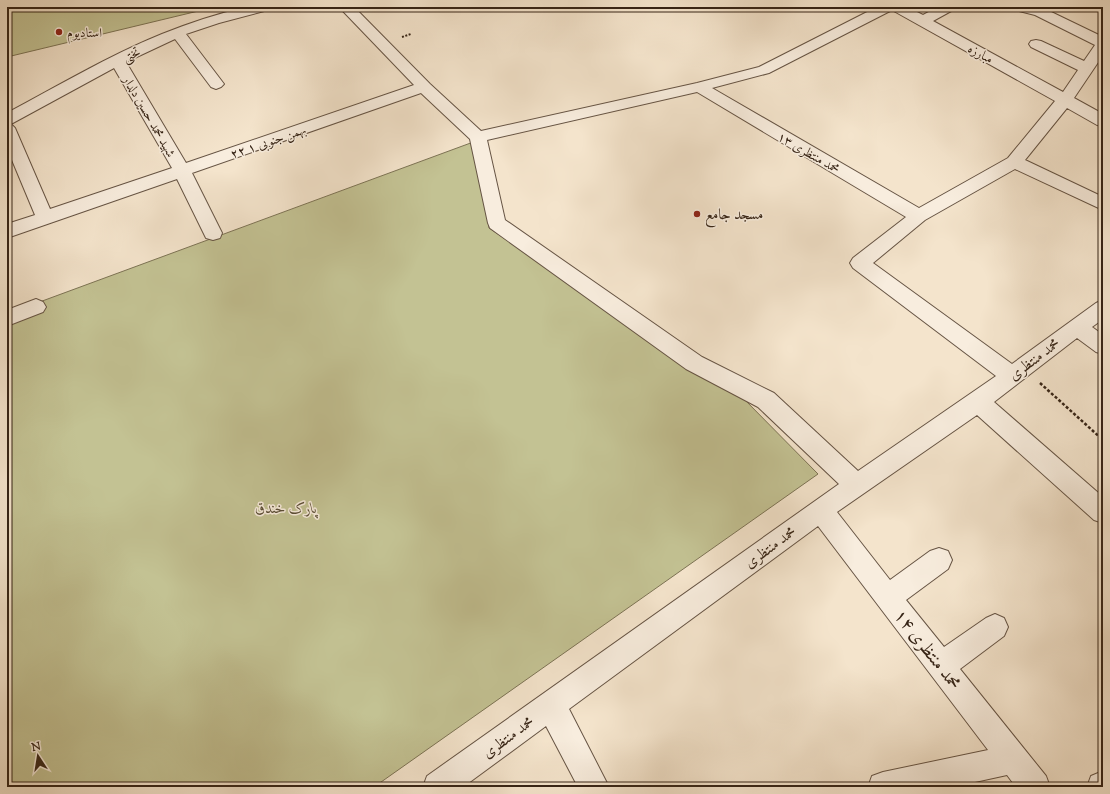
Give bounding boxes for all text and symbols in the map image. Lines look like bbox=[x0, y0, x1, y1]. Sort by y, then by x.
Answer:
place label: استادیوم bbox=[67, 25, 102, 44]
marker: استادیوم bbox=[54, 27, 64, 37]
street label: مبارزه bbox=[964, 40, 996, 69]
street label: تختی bbox=[120, 44, 144, 68]
street label: شهید محمد حسین دلدار bbox=[117, 71, 179, 161]
street label: ۲۲ بهمن جنوبی ۱ bbox=[228, 122, 309, 164]
street label: محمد منتظری ۱۳ bbox=[773, 129, 843, 179]
place label: مسجد جامع bbox=[705, 205, 763, 228]
marker: مسجد جامع bbox=[692, 209, 702, 219]
street label: محمد منتظری bbox=[1005, 334, 1065, 386]
park label: پارک خندق bbox=[255, 499, 318, 520]
street label: محمد منتظری bbox=[741, 522, 801, 574]
street label: محمد منتظری ۱۴ bbox=[887, 604, 966, 696]
street label: محمد منتظری bbox=[479, 712, 539, 764]
north arrow bbox=[18, 736, 58, 776]
text: N bbox=[29, 738, 42, 756]

